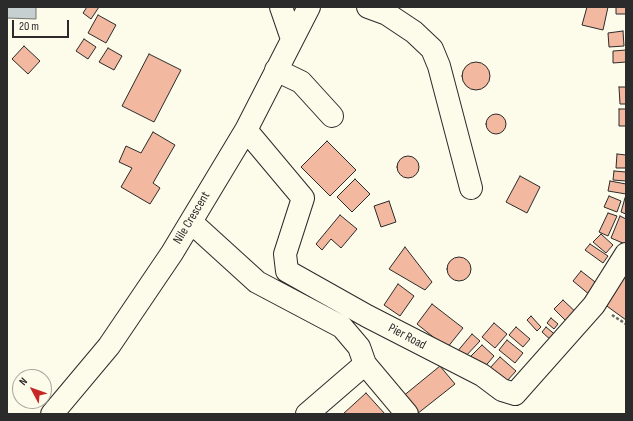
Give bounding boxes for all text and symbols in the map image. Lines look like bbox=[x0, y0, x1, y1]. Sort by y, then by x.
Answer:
scale bar bbox=[14, 12, 71, 38]
text: 20 m bbox=[19, 19, 39, 34]
street label: Nile Crescent bbox=[170, 189, 214, 247]
street label: Pier Road bbox=[385, 321, 429, 353]
north arrow bbox=[12, 369, 52, 409]
text: N bbox=[16, 375, 30, 388]

